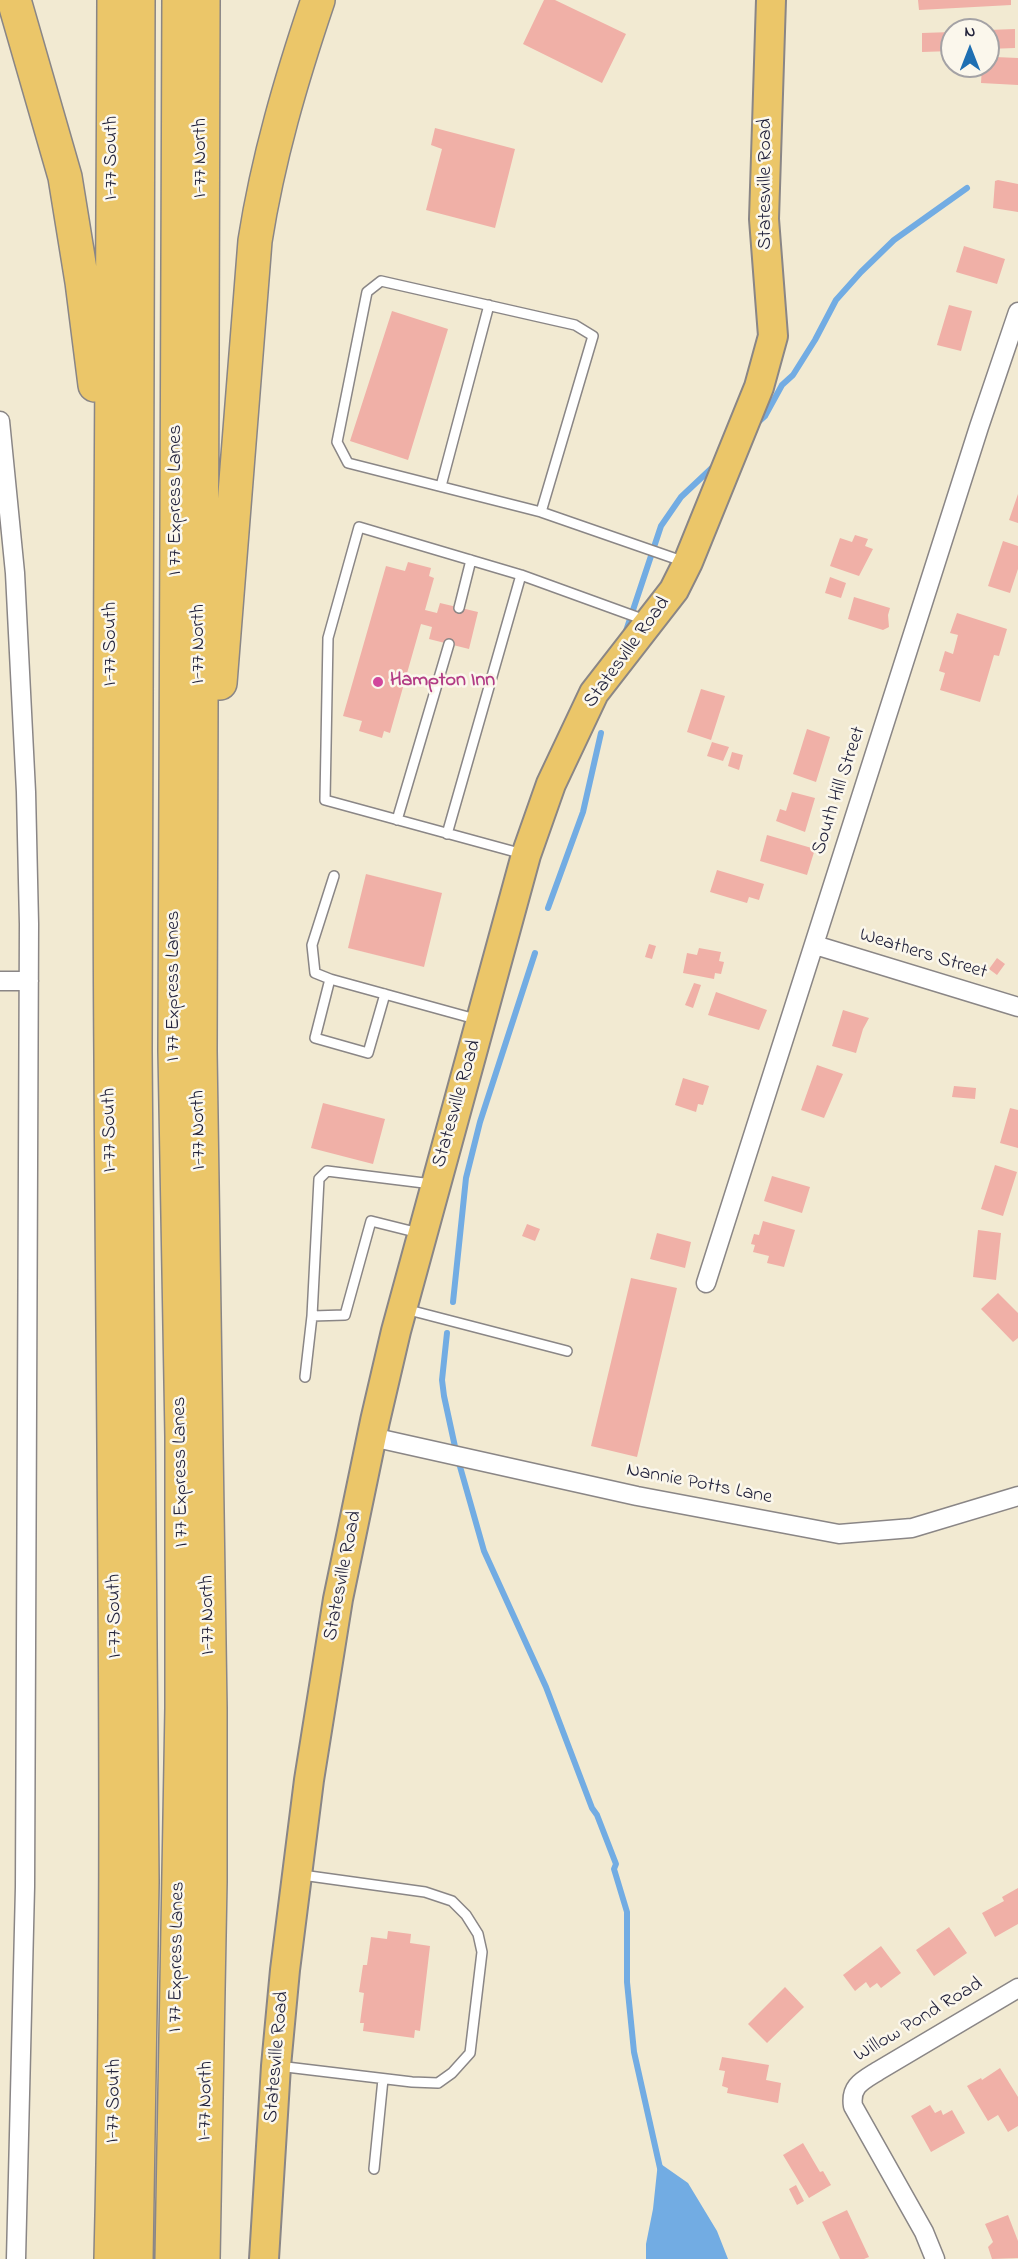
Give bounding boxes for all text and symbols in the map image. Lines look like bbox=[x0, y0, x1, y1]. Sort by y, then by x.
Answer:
north arrow bbox=[940, 18, 1000, 78]
text: N bbox=[965, 20, 975, 44]
street label: I-77 South bbox=[101, 116, 125, 200]
street label: I-77 North bbox=[190, 118, 214, 198]
street label: Statesville Road bbox=[755, 118, 779, 250]
street label: I 77 Express Lanes bbox=[165, 425, 189, 575]
street label: Statesville Road bbox=[580, 593, 676, 713]
street label: I-77 South bbox=[100, 602, 124, 686]
street label: I-77 North bbox=[188, 604, 212, 684]
place label: Hampton Inn bbox=[390, 670, 495, 694]
marker: Hampton Inn bbox=[371, 675, 385, 689]
street label: South Hill Street bbox=[808, 724, 872, 858]
street label: I 77 Express Lanes bbox=[163, 911, 187, 1061]
street label: Weathers Street bbox=[856, 924, 990, 986]
street label: Statesville Road bbox=[428, 1037, 488, 1171]
street label: I-77 South bbox=[98, 1088, 124, 1172]
street label: I-77 North bbox=[187, 1090, 213, 1170]
street label: I 77 Express Lanes bbox=[169, 1396, 195, 1548]
street label: Nannie Potts Lane bbox=[624, 1459, 774, 1511]
street label: Statesville Road bbox=[320, 1509, 368, 1643]
street label: I-77 South bbox=[103, 1574, 129, 1658]
street label: I-77 North bbox=[196, 1575, 222, 1655]
street label: I 77 Express Lanes bbox=[165, 1881, 191, 2033]
street label: Willow Pond Road bbox=[850, 1973, 988, 2069]
street label: Statesville Road bbox=[260, 1990, 296, 2124]
street label: I-77 South bbox=[102, 2059, 128, 2143]
street label: I-77 North bbox=[194, 2061, 220, 2141]

